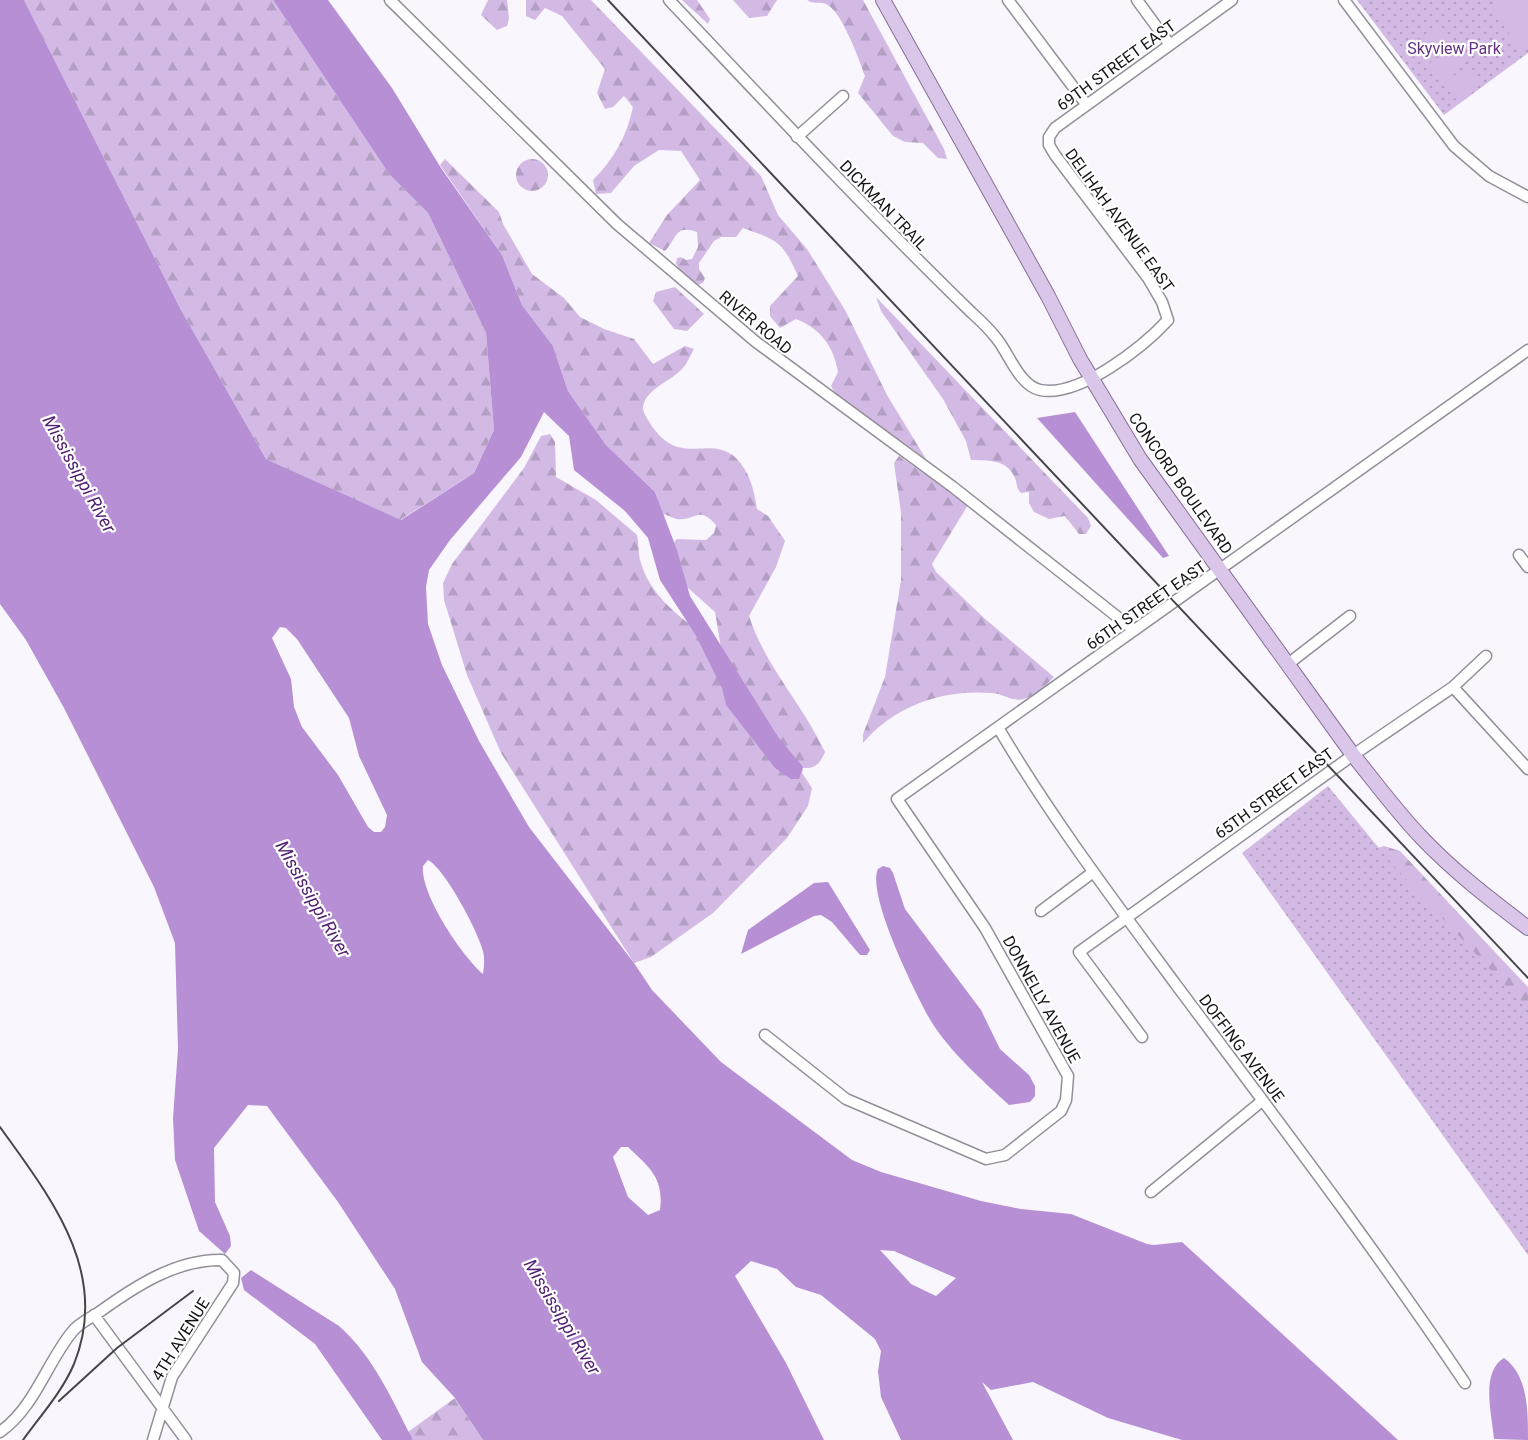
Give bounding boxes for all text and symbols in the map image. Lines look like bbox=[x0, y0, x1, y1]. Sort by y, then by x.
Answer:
street label: 69TH STREET EAST bbox=[1053, 16, 1180, 115]
park label: Skyview Park bbox=[1407, 39, 1502, 58]
street label: DELIHAH AVENUE EAST bbox=[1061, 145, 1178, 296]
street label: DICKMAN TRAIL bbox=[836, 156, 932, 255]
street label: RIVER ROAD bbox=[715, 287, 796, 358]
street label: CONCORD BOULEVARD bbox=[1125, 409, 1237, 558]
water label: Mississippi River bbox=[39, 411, 121, 537]
street label: 66TH STREET EAST bbox=[1083, 557, 1210, 654]
street label: 65TH STREET EAST bbox=[1211, 744, 1338, 843]
water label: Mississippi River bbox=[272, 837, 356, 962]
street label: DONNELLY AVENUE bbox=[999, 932, 1084, 1066]
street label: DOFFING AVENUE bbox=[1195, 991, 1288, 1106]
water label: Mississippi River bbox=[520, 1255, 606, 1379]
street label: 4TH AVENUE bbox=[148, 1294, 213, 1384]

